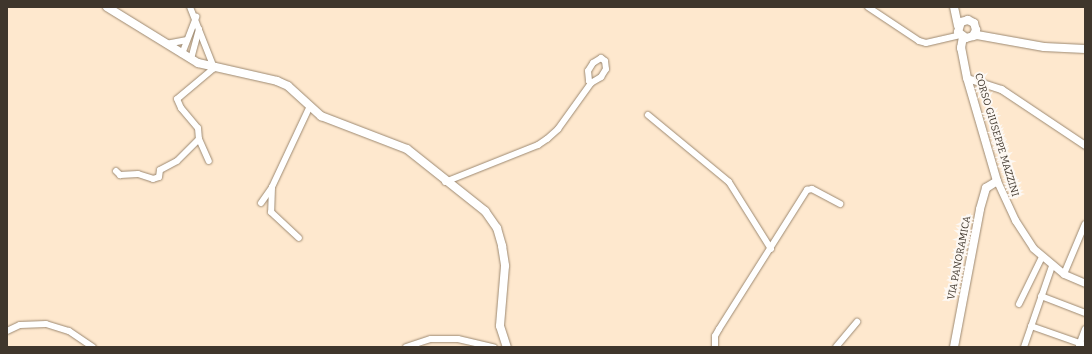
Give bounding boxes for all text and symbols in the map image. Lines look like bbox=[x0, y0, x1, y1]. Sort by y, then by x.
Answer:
street label: CORSO GIUSEPPE MAZZINI bbox=[971, 72, 1021, 198]
street label: VIA PANORAMICA bbox=[946, 215, 974, 301]

